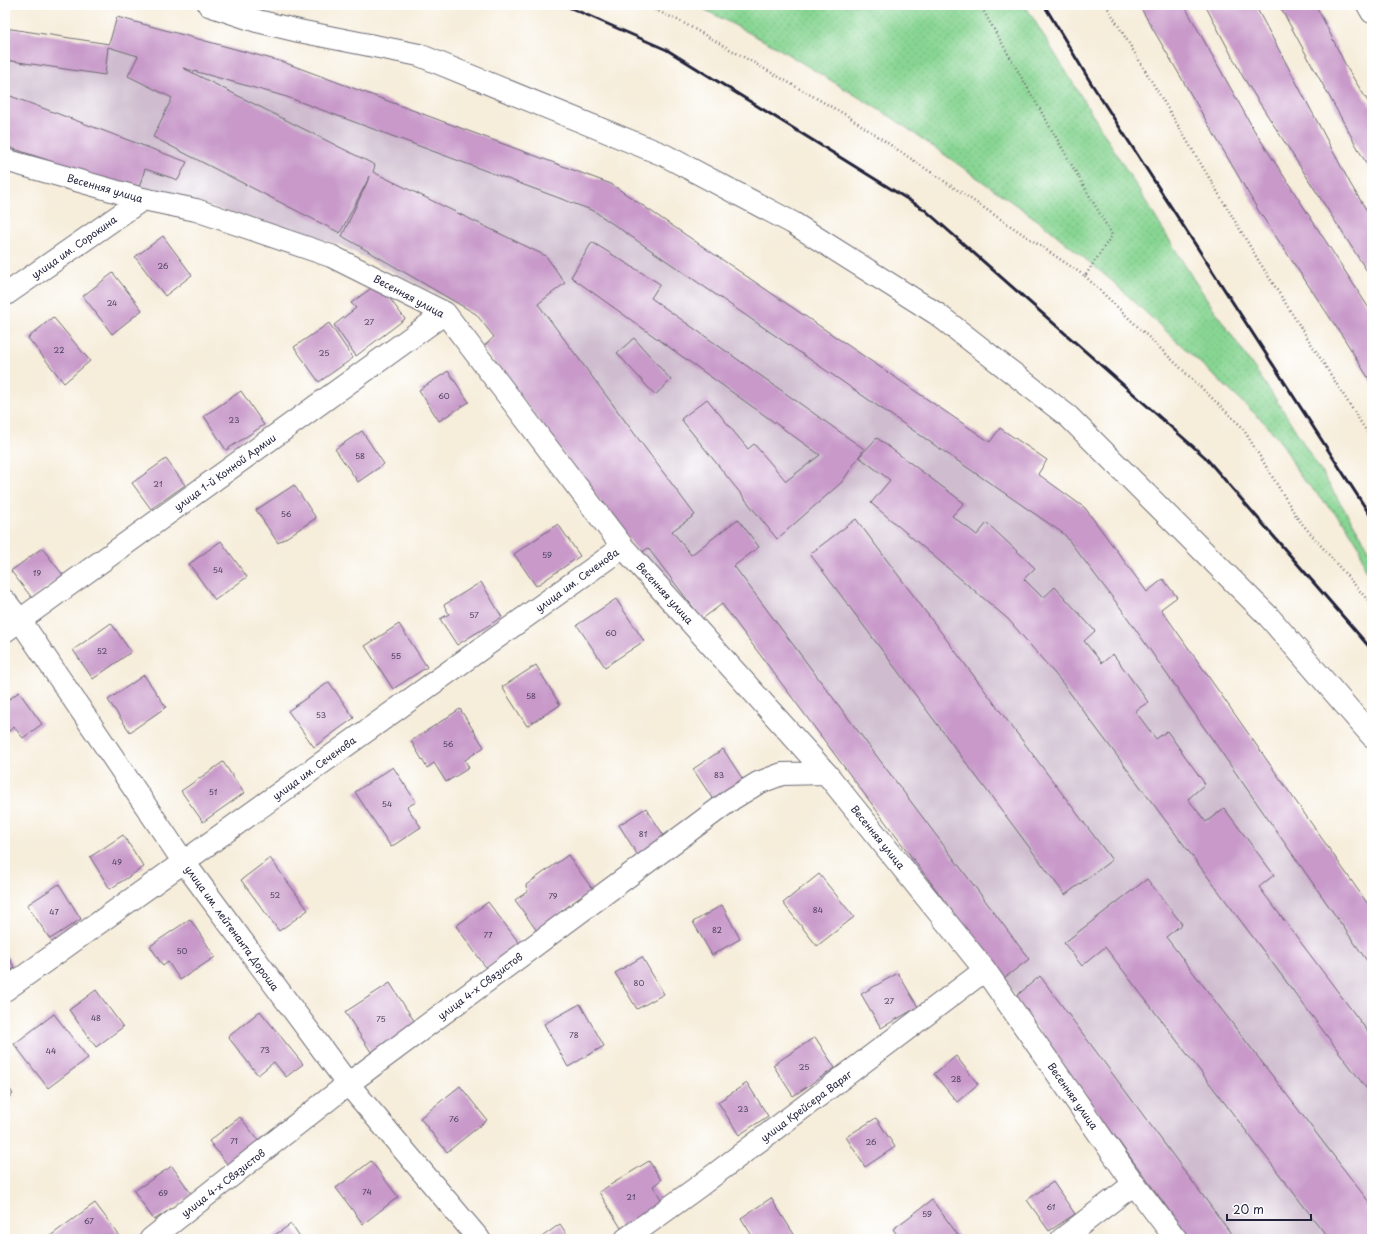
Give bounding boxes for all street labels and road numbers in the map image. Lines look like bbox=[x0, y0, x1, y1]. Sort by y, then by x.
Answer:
street label: Весенняя улица bbox=[65, 169, 146, 206]
street label: улица им. Сорокина bbox=[28, 211, 120, 282]
street label: Весенняя улица bbox=[371, 270, 448, 321]
street label: улица 1-й Конной Армии bbox=[171, 429, 279, 514]
street label: улица им. Сеченова bbox=[532, 544, 622, 615]
street label: Весенняя улица bbox=[634, 558, 698, 627]
street label: улица им. Сеченова bbox=[269, 732, 359, 803]
street label: Весенняя улица bbox=[848, 801, 909, 872]
street label: улица им. лейтенанта Дороша bbox=[182, 862, 284, 994]
street label: улица 4-х Связистов bbox=[434, 948, 526, 1023]
street label: Весенняя улица bbox=[1045, 1059, 1102, 1133]
street label: улица Крейсера Варяг bbox=[757, 1066, 855, 1145]
street label: улица 4-х Связистов bbox=[178, 1145, 268, 1220]

